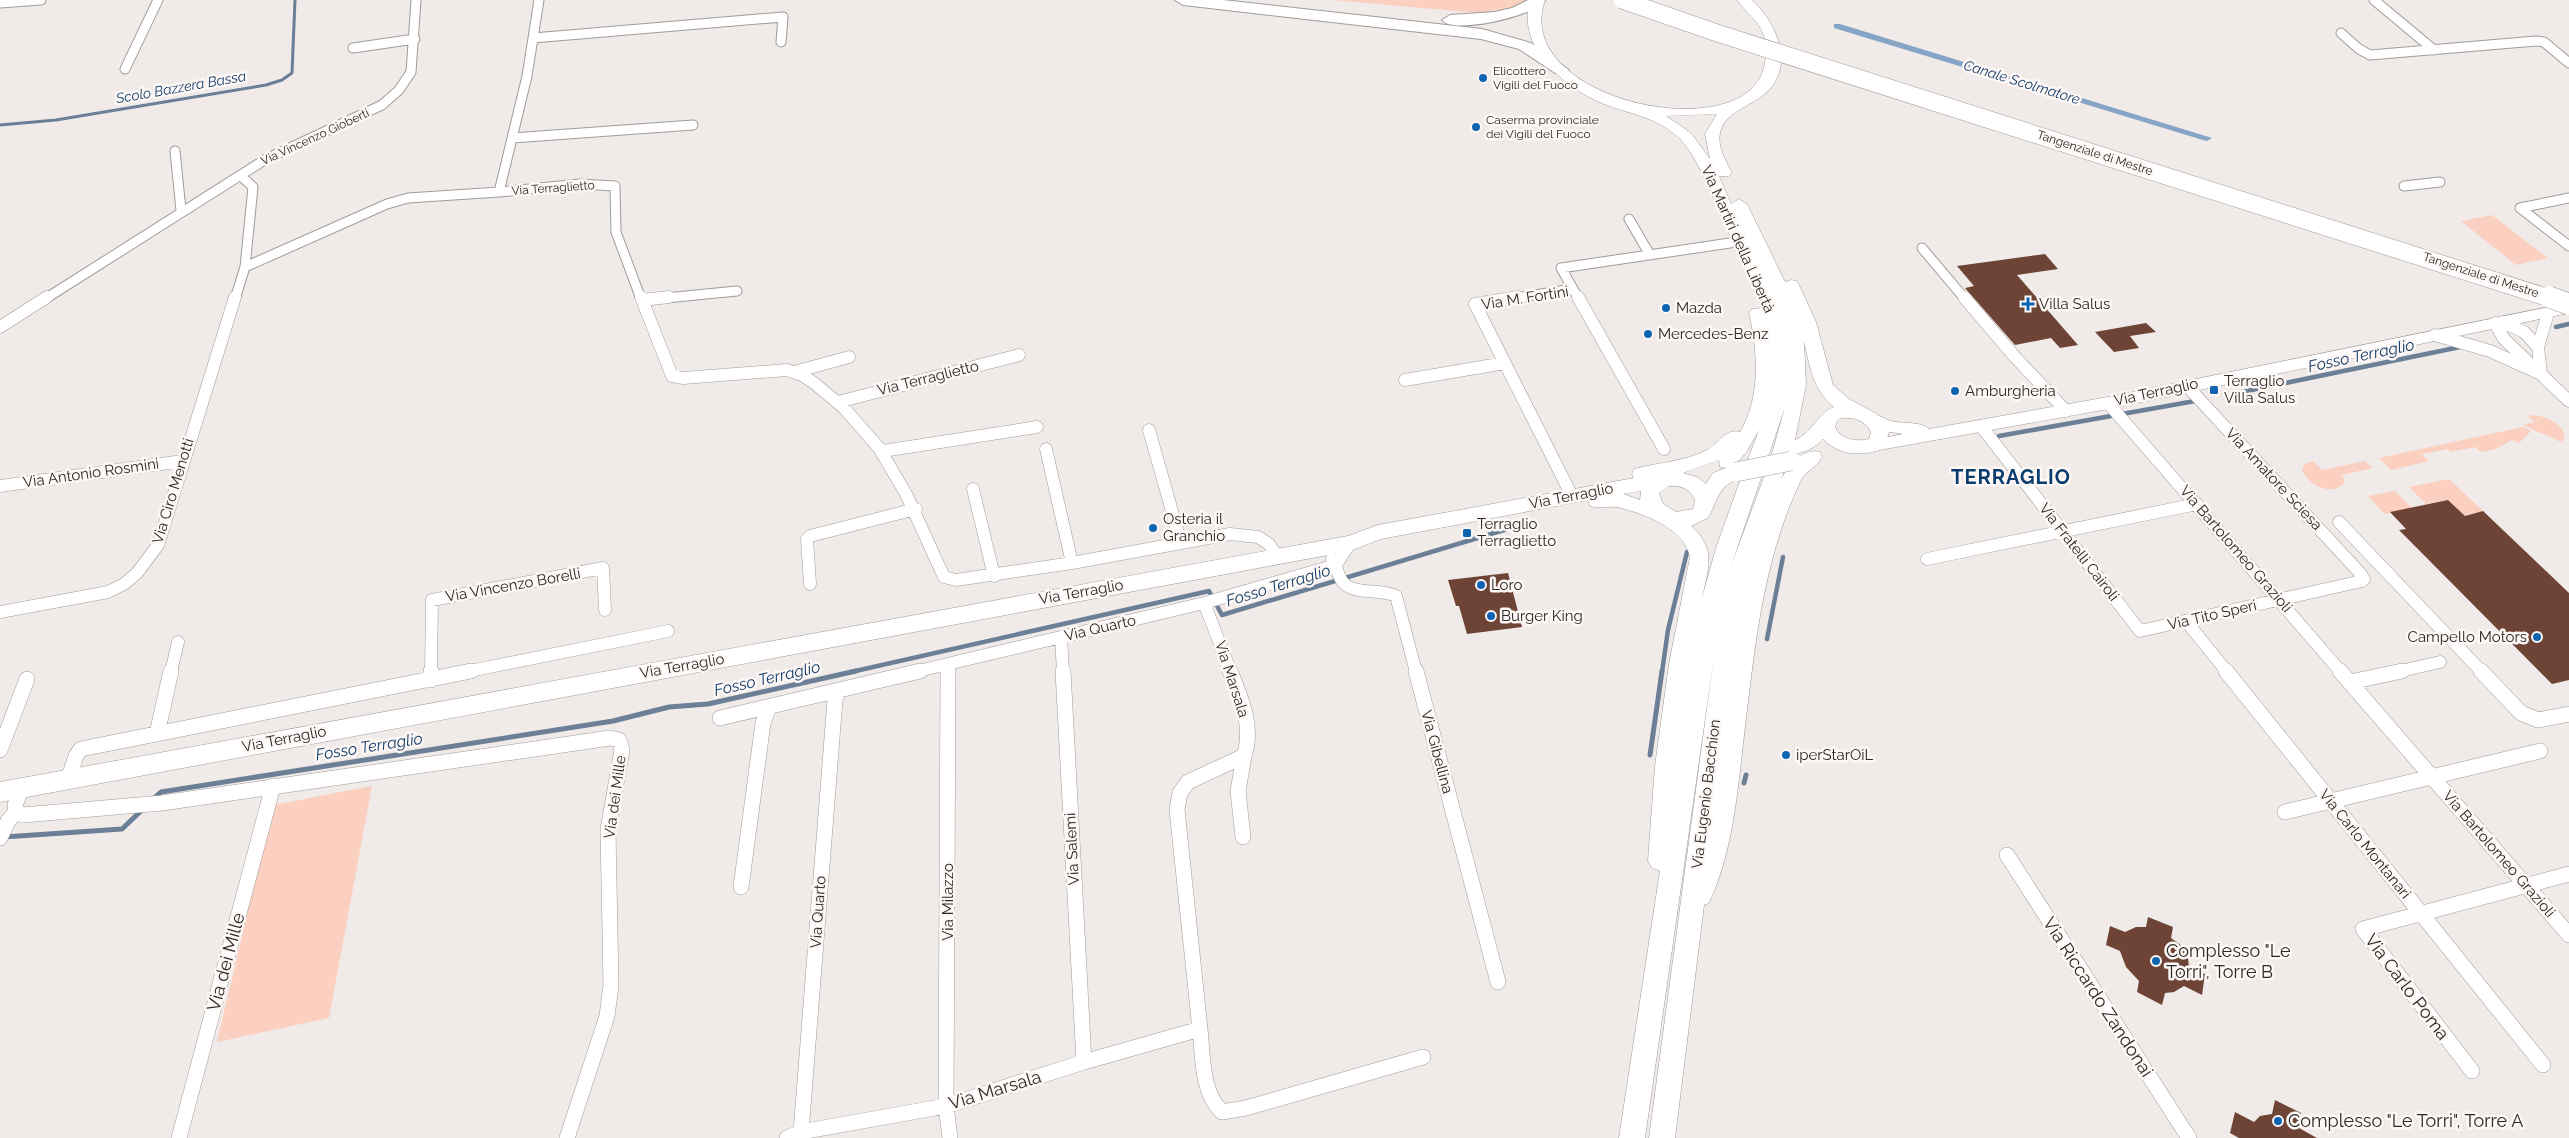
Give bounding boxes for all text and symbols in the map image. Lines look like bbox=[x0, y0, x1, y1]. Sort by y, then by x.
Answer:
water label: Canale Scolmatore bbox=[1962, 57, 2083, 107]
place label: Elicottero Vigili del Fuoco bbox=[1493, 64, 1578, 92]
water label: Scolo Bazzera Bassa bbox=[114, 68, 247, 106]
marker: Elicottero Vigili del Fuoco bbox=[1477, 72, 1489, 84]
street label: Via Vincenzo Gioberti bbox=[259, 106, 371, 168]
place label: Caserma provinciale dei Vigili del Fuoco bbox=[1486, 113, 1599, 141]
marker: Caserma provinciale dei Vigili del Fuoco bbox=[1470, 121, 1482, 133]
street label: Tangenziale di Mestre bbox=[2035, 128, 2155, 178]
street label: Via Martiri della Libertà bbox=[1697, 162, 1779, 316]
street label: Via Terraglietto bbox=[511, 178, 595, 198]
street label: Tangenziale di Mestre bbox=[2421, 250, 2541, 300]
street label: Via M. Fortini bbox=[1480, 282, 1570, 314]
place label: Villa Salus bbox=[2039, 295, 2110, 313]
marker: Villa Salus bbox=[2021, 297, 2035, 311]
place label: Mazda bbox=[1676, 299, 1722, 317]
marker: Mazda bbox=[1660, 302, 1672, 314]
place label: Mercedes-Benz bbox=[1658, 325, 1768, 343]
marker: Mercedes-Benz bbox=[1642, 328, 1654, 340]
water label: Fosso Terraglio bbox=[2306, 335, 2416, 376]
street label: Via Terraglietto bbox=[875, 357, 981, 399]
place label: Terraglio Villa Salus bbox=[2224, 372, 2295, 407]
street label: Via Terraglio bbox=[2112, 374, 2200, 410]
place label: Amburgheria bbox=[1965, 382, 2056, 400]
marker: Terraglio Villa Salus bbox=[2208, 384, 2220, 396]
marker: Amburgheria bbox=[1949, 385, 1961, 397]
street label: Via Amatore Sciesa bbox=[2222, 424, 2326, 534]
street label: Via Ciro Menotti bbox=[148, 436, 198, 546]
street label: Via Antonio Rosmini bbox=[22, 455, 160, 491]
district label: TERRAGLIO bbox=[1951, 465, 2071, 489]
street label: Via Terraglio bbox=[1527, 479, 1615, 513]
street label: Via Bartolomeo Grazioli bbox=[2176, 482, 2296, 616]
street label: Via Fratelli Cairoli bbox=[2035, 500, 2123, 604]
place label: Osteria il Granchio bbox=[1163, 510, 1225, 545]
place label: Terraglio Terraglietto bbox=[1477, 515, 1556, 550]
marker: Osteria il Granchio bbox=[1147, 522, 1159, 534]
marker: Terraglio Terraglietto bbox=[1461, 527, 1473, 539]
water label: Fosso Terraglio bbox=[1224, 561, 1333, 610]
street label: Via Vincenzo Borelli bbox=[444, 564, 582, 606]
street label: Via Terraglio bbox=[1037, 576, 1125, 608]
place label: Loro bbox=[1491, 576, 1523, 594]
marker: Loro bbox=[1475, 579, 1487, 591]
street label: Via Tito Speri bbox=[2166, 596, 2258, 634]
place label: Burger King bbox=[1501, 607, 1583, 625]
marker: Burger King bbox=[1485, 610, 1497, 622]
street label: Via Quarto bbox=[1062, 611, 1138, 645]
place label: Campello Motors bbox=[2408, 628, 2527, 646]
marker: Campello Motors bbox=[2531, 631, 2543, 643]
street label: Via Marsala bbox=[1211, 638, 1253, 720]
street label: Via Terraglio bbox=[638, 650, 726, 682]
water label: Fosso Terraglio bbox=[712, 657, 822, 700]
street label: Via Gibellina bbox=[1417, 708, 1457, 796]
street label: Via Eugenio Bacchion bbox=[1688, 718, 1724, 870]
street label: Via Terraglio bbox=[240, 722, 328, 756]
water label: Fosso Terraglio bbox=[314, 729, 424, 764]
place label: iperStarOiL bbox=[1796, 746, 1874, 764]
marker: iperStarOiL bbox=[1780, 749, 1792, 761]
street label: Via dei Mille bbox=[600, 754, 630, 840]
street label: Via Carlo Montanari bbox=[2315, 786, 2415, 902]
street label: Via Bartolomeo Grazioli bbox=[2439, 787, 2559, 921]
street label: Via Salemi bbox=[1061, 812, 1083, 886]
street label: Via Milazzo bbox=[939, 863, 957, 941]
street label: Via Quarto bbox=[806, 875, 830, 949]
street label: Via dei Mille bbox=[202, 910, 249, 1013]
street label: Via Riccardo Zandonai bbox=[2039, 913, 2158, 1080]
street label: Via Carlo Poma bbox=[2361, 930, 2454, 1044]
place label: Complesso "Le Torri", Torre B bbox=[2166, 940, 2291, 982]
marker: Complesso "Le Torri", Torre B bbox=[2150, 955, 2162, 967]
street label: Via Marsala bbox=[946, 1066, 1044, 1114]
place label: Complesso "Le Torri", Torre A bbox=[2288, 1110, 2523, 1131]
marker: Complesso "Le Torri", Torre A bbox=[2272, 1115, 2284, 1127]

